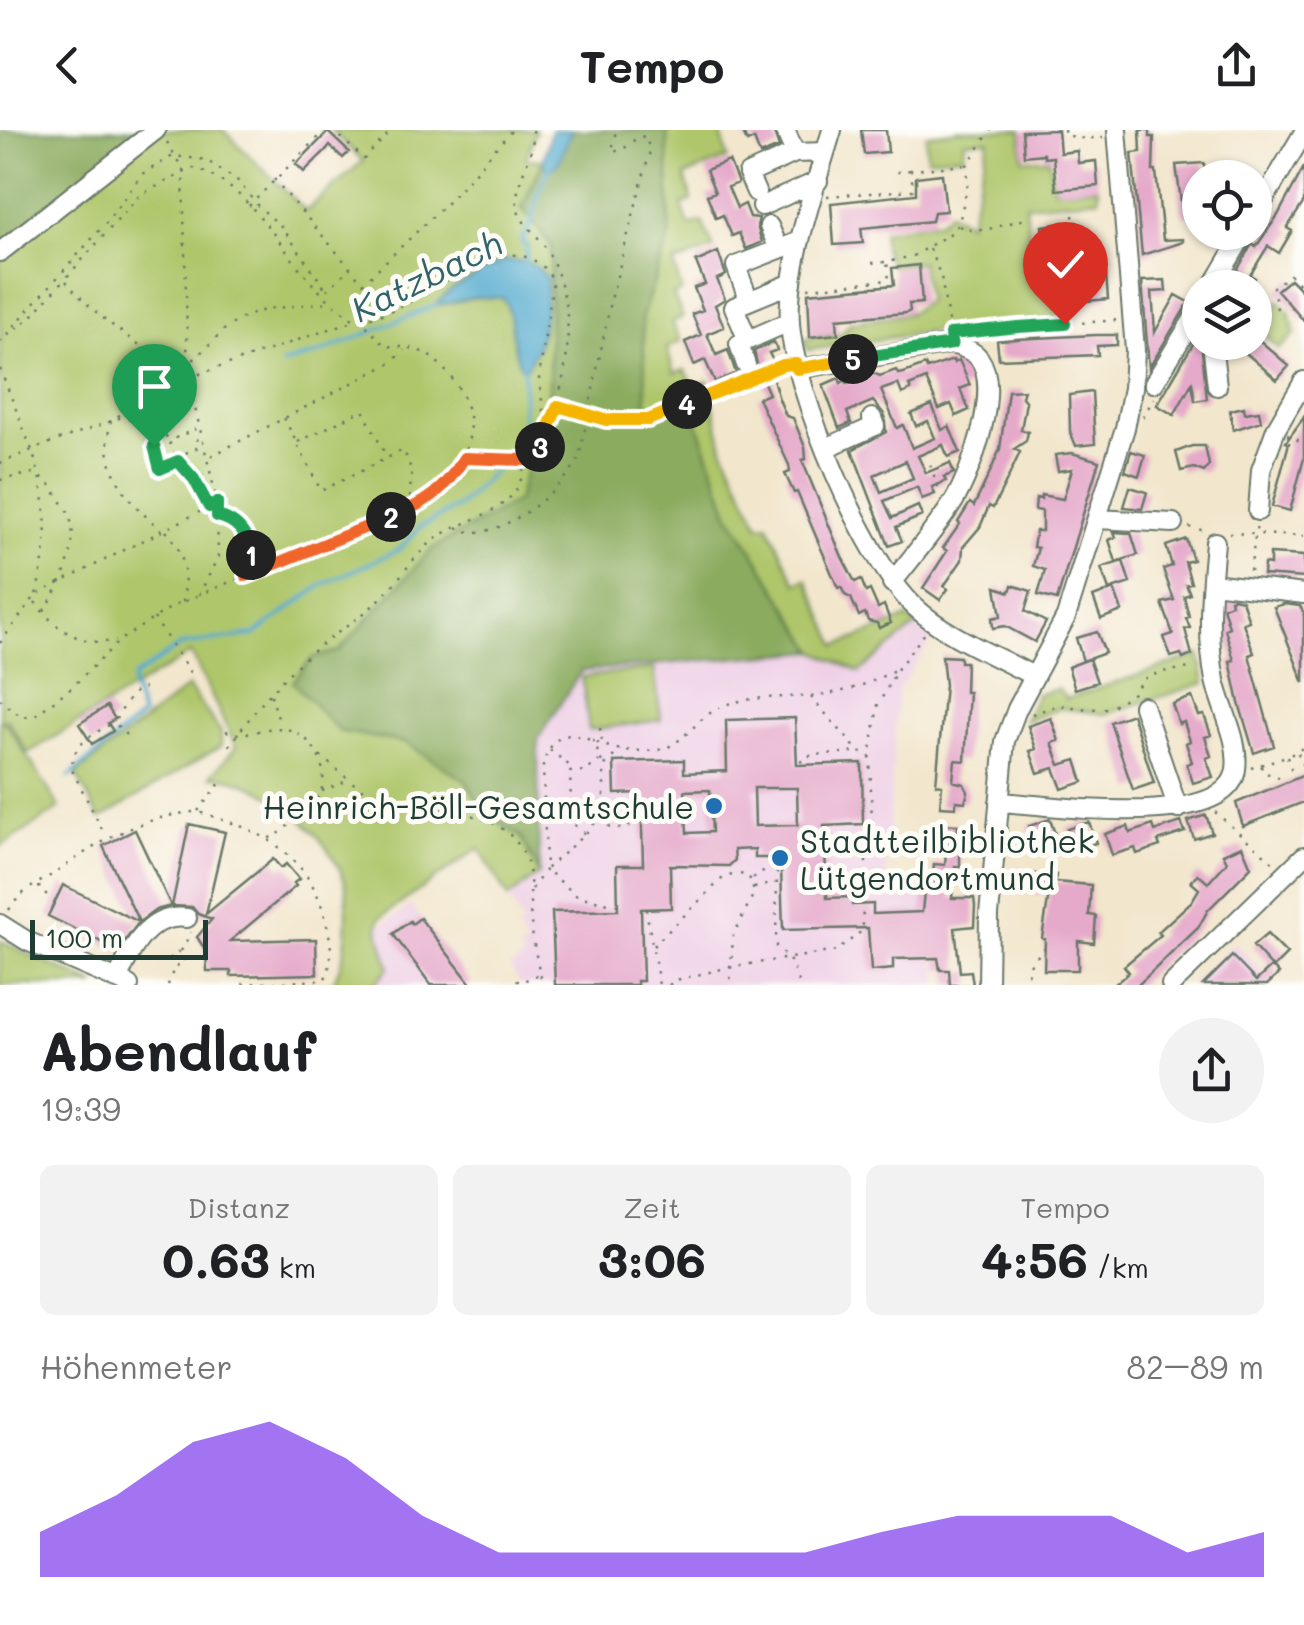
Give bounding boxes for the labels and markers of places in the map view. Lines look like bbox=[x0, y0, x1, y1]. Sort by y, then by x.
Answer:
pin bbox=[1023, 222, 1108, 325]
pin: 5 bbox=[828, 334, 878, 384]
pin bbox=[112, 344, 197, 447]
pin: 4 bbox=[662, 379, 712, 429]
pin: 3 bbox=[515, 422, 565, 472]
pin: 2 bbox=[366, 492, 416, 542]
pin: 1 bbox=[226, 530, 276, 580]
place label: Heinrich-Böll-Gesamtschule bbox=[263, 785, 694, 827]
marker: Heinrich-Böll-Gesamtschule bbox=[703, 795, 725, 817]
place label: Stadtteilbibliothek Lütgendortmund bbox=[800, 819, 1094, 898]
marker: Stadtteilbibliothek Lütgendortmund bbox=[769, 847, 791, 869]

